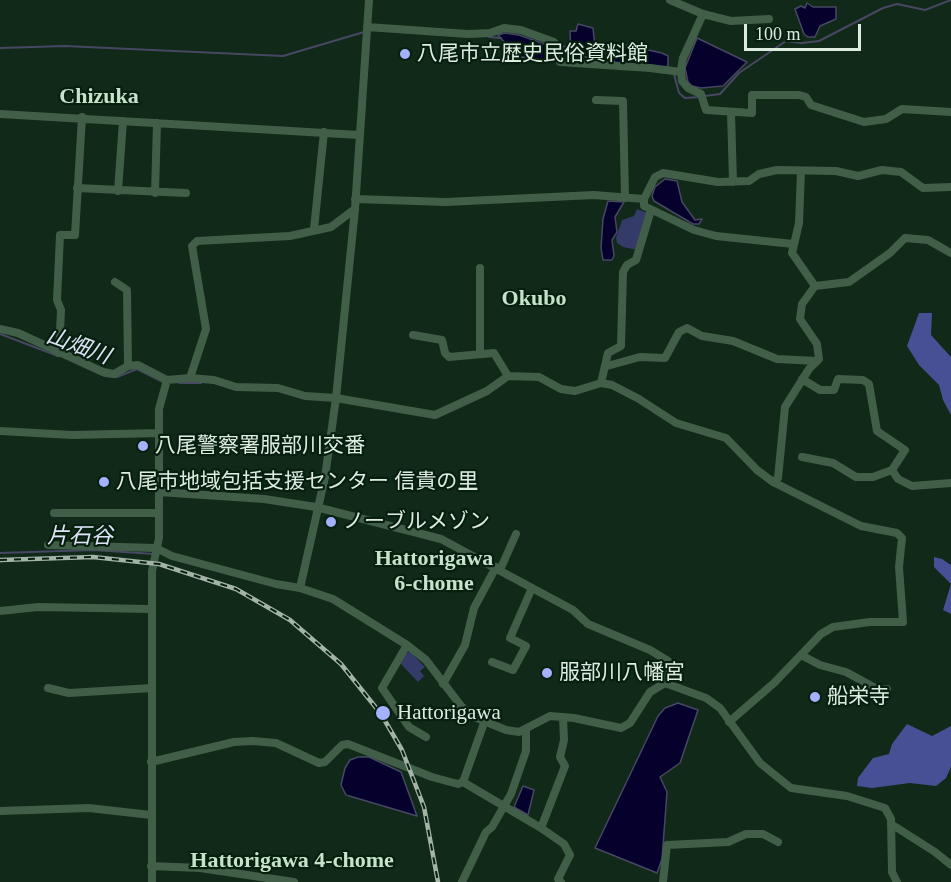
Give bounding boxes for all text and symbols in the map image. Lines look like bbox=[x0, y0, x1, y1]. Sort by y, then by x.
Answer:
scale bar bbox=[747, 12, 864, 50]
text: 100 m bbox=[755, 24, 801, 44]
place label: 八尾市立歴史民俗資料館 bbox=[417, 41, 648, 67]
marker: 八尾市立歴史民俗資料館 bbox=[398, 47, 412, 61]
district label: Chizuka bbox=[59, 84, 139, 110]
district label: Okubo bbox=[502, 286, 566, 312]
water label: 山畑川 bbox=[42, 323, 114, 371]
place label: 八尾警察署服部川交番 bbox=[155, 433, 365, 459]
marker: 八尾警察署服部川交番 bbox=[136, 439, 150, 453]
place label: 八尾市地域包括支援センター 信貴の里 bbox=[116, 469, 478, 495]
marker: 八尾市地域包括支援センター 信貴の里 bbox=[97, 475, 111, 489]
place label: ノーブルメゾン bbox=[343, 509, 490, 535]
marker: ノーブルメゾン bbox=[324, 515, 338, 529]
water label: 片石谷 bbox=[47, 524, 113, 550]
district label: Hattorigawa 6-chome bbox=[375, 546, 493, 598]
place label: 服部川八幡宮 bbox=[559, 660, 685, 686]
marker: 服部川八幡宮 bbox=[540, 666, 554, 680]
place label: 船栄寺 bbox=[827, 684, 890, 710]
marker: 船栄寺 bbox=[808, 690, 822, 704]
place label: Hattorigawa bbox=[397, 700, 501, 726]
marker: Hattorigawa bbox=[374, 704, 392, 722]
district label: Hattorigawa 4-chome bbox=[190, 848, 394, 874]

